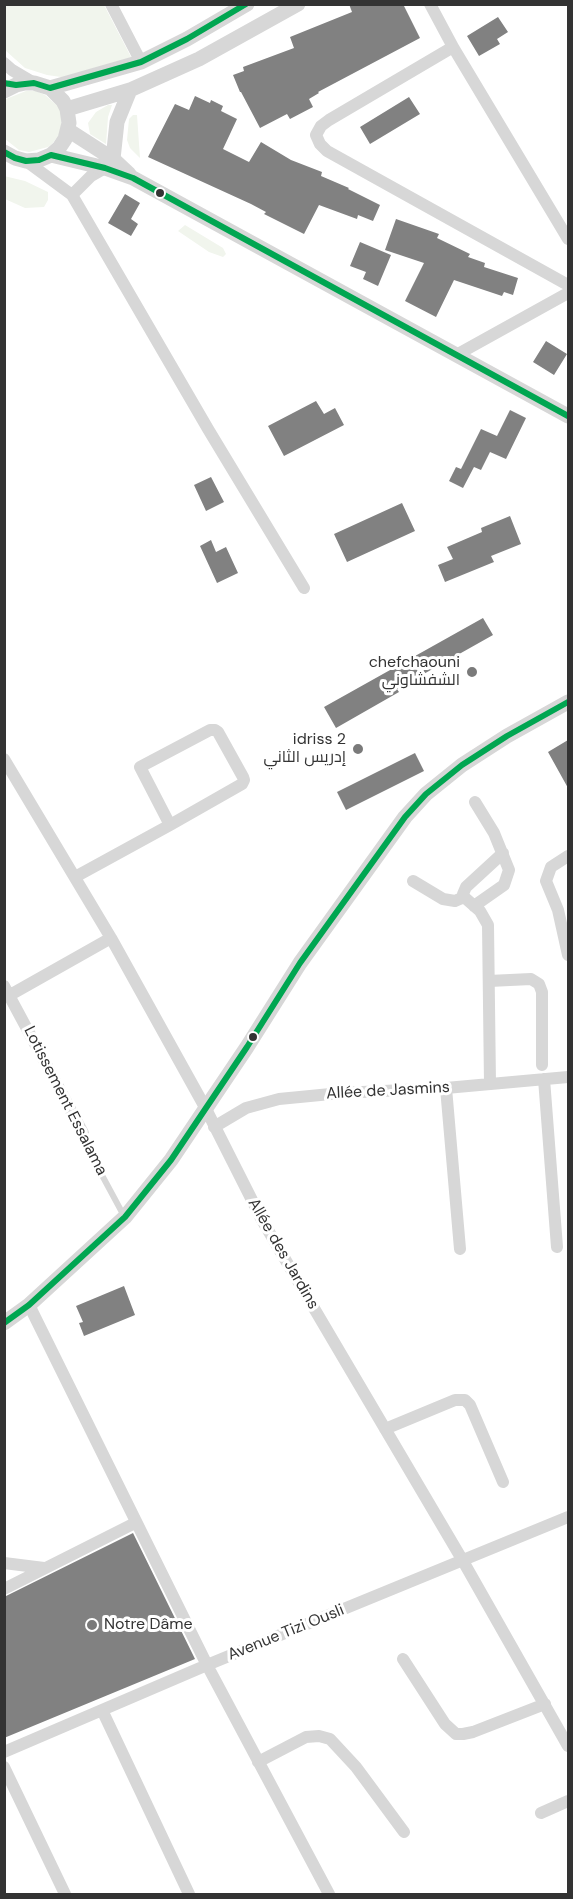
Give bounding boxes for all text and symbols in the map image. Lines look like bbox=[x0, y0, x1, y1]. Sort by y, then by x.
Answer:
unlabelled marker bbox=[154, 187, 166, 199]
place label: chefchaouni الشفشاوني bbox=[369, 653, 460, 691]
marker: chefchaouni الشفشاوني bbox=[465, 665, 479, 679]
place label: idriss 2 إدريس الثاني bbox=[263, 730, 346, 768]
marker: idriss 2 إدريس الثاني bbox=[351, 742, 365, 756]
street label: Lotissement Essalama bbox=[19, 1023, 111, 1179]
unlabelled marker bbox=[247, 1031, 259, 1043]
street label: Allée de Jasmins bbox=[326, 1078, 450, 1104]
street label: Allée des Jardins bbox=[243, 1195, 323, 1313]
street label: Avenue Tizi Ousli bbox=[225, 1601, 347, 1665]
place label: Notre Dâme bbox=[104, 1615, 193, 1635]
marker: Notre Dâme bbox=[85, 1618, 99, 1632]

